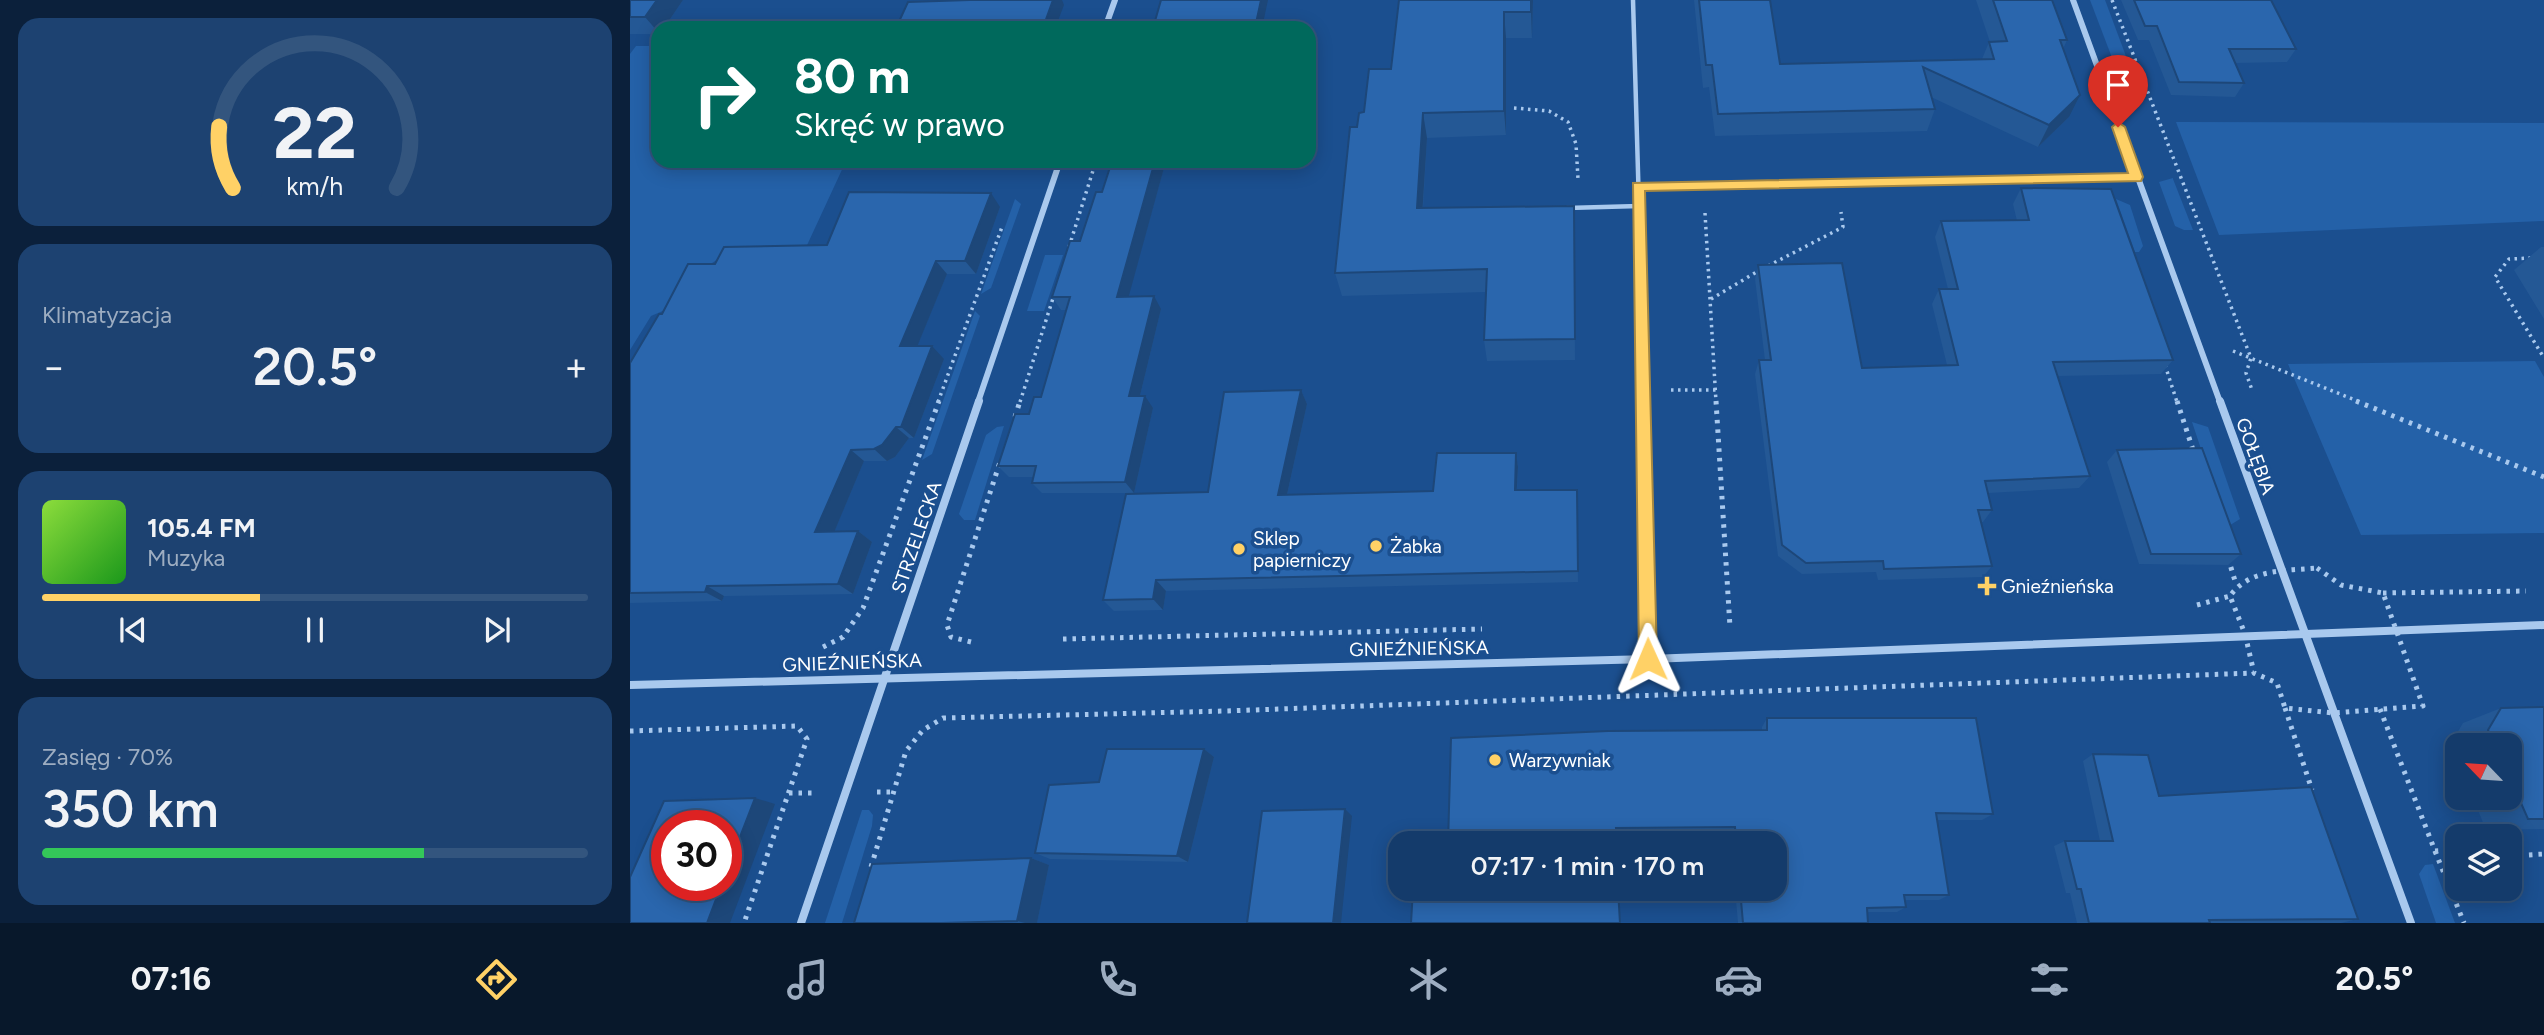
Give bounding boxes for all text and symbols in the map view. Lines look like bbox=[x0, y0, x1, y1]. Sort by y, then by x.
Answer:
text: 80 m bbox=[794, 46, 910, 105]
icon: right bbox=[679, 49, 770, 140]
pin bbox=[2088, 55, 2148, 127]
icon: arrive bbox=[2099, 66, 2137, 104]
text: 22 bbox=[273, 90, 357, 177]
text: Skręć w prawo bbox=[794, 106, 1005, 144]
text: km/h bbox=[286, 171, 344, 201]
text: Klimatyzacja bbox=[42, 301, 172, 329]
text: 20.5° bbox=[253, 336, 377, 398]
text: − bbox=[42, 344, 66, 390]
text: + bbox=[564, 344, 588, 390]
street label: GOŁĘBIA bbox=[2231, 415, 2280, 498]
street label: STRZELECKA bbox=[887, 478, 946, 596]
text: 105.4 FM bbox=[147, 512, 256, 544]
place label: Sklep papierniczy bbox=[1253, 527, 1351, 572]
place label: Żabka bbox=[1390, 535, 1442, 558]
marker: Żabka bbox=[1368, 538, 1384, 554]
marker: Sklep papierniczy bbox=[1231, 541, 1247, 557]
text: Muzyka bbox=[147, 544, 225, 572]
place label: Gnieźnieńska bbox=[2001, 575, 2114, 598]
marker: Gnieźnieńska bbox=[1979, 578, 1995, 594]
icon: previous bbox=[114, 611, 152, 649]
icon: pause bbox=[296, 611, 334, 649]
icon: next bbox=[478, 611, 516, 649]
position arrow bbox=[1611, 622, 1685, 696]
street label: GNIEŹNIEŃSKA bbox=[1349, 636, 1489, 661]
street label: GNIEŹNIEŃSKA bbox=[782, 649, 922, 676]
north arrow bbox=[2445, 733, 2522, 810]
map controls bbox=[2445, 733, 2522, 901]
text: Zasięg · 70% bbox=[42, 743, 173, 771]
place label: Warzywniak bbox=[1509, 749, 1611, 772]
marker: Warzywniak bbox=[1487, 752, 1503, 768]
text: 350 km bbox=[42, 778, 219, 840]
speed limit sign: 30 bbox=[651, 810, 742, 901]
button: layers bbox=[2445, 824, 2522, 901]
text: 07:17 · 1 min · 170 m bbox=[1471, 850, 1704, 882]
icon: directions bbox=[472, 955, 521, 1004]
icon: music bbox=[783, 955, 832, 1004]
icon: phone bbox=[1093, 955, 1142, 1004]
icon: climate bbox=[1404, 955, 1453, 1004]
icon: car bbox=[1714, 955, 1763, 1004]
icon: filters bbox=[2025, 955, 2074, 1004]
text: 07:16 bbox=[131, 960, 211, 998]
text: 20.5° bbox=[2335, 960, 2413, 998]

